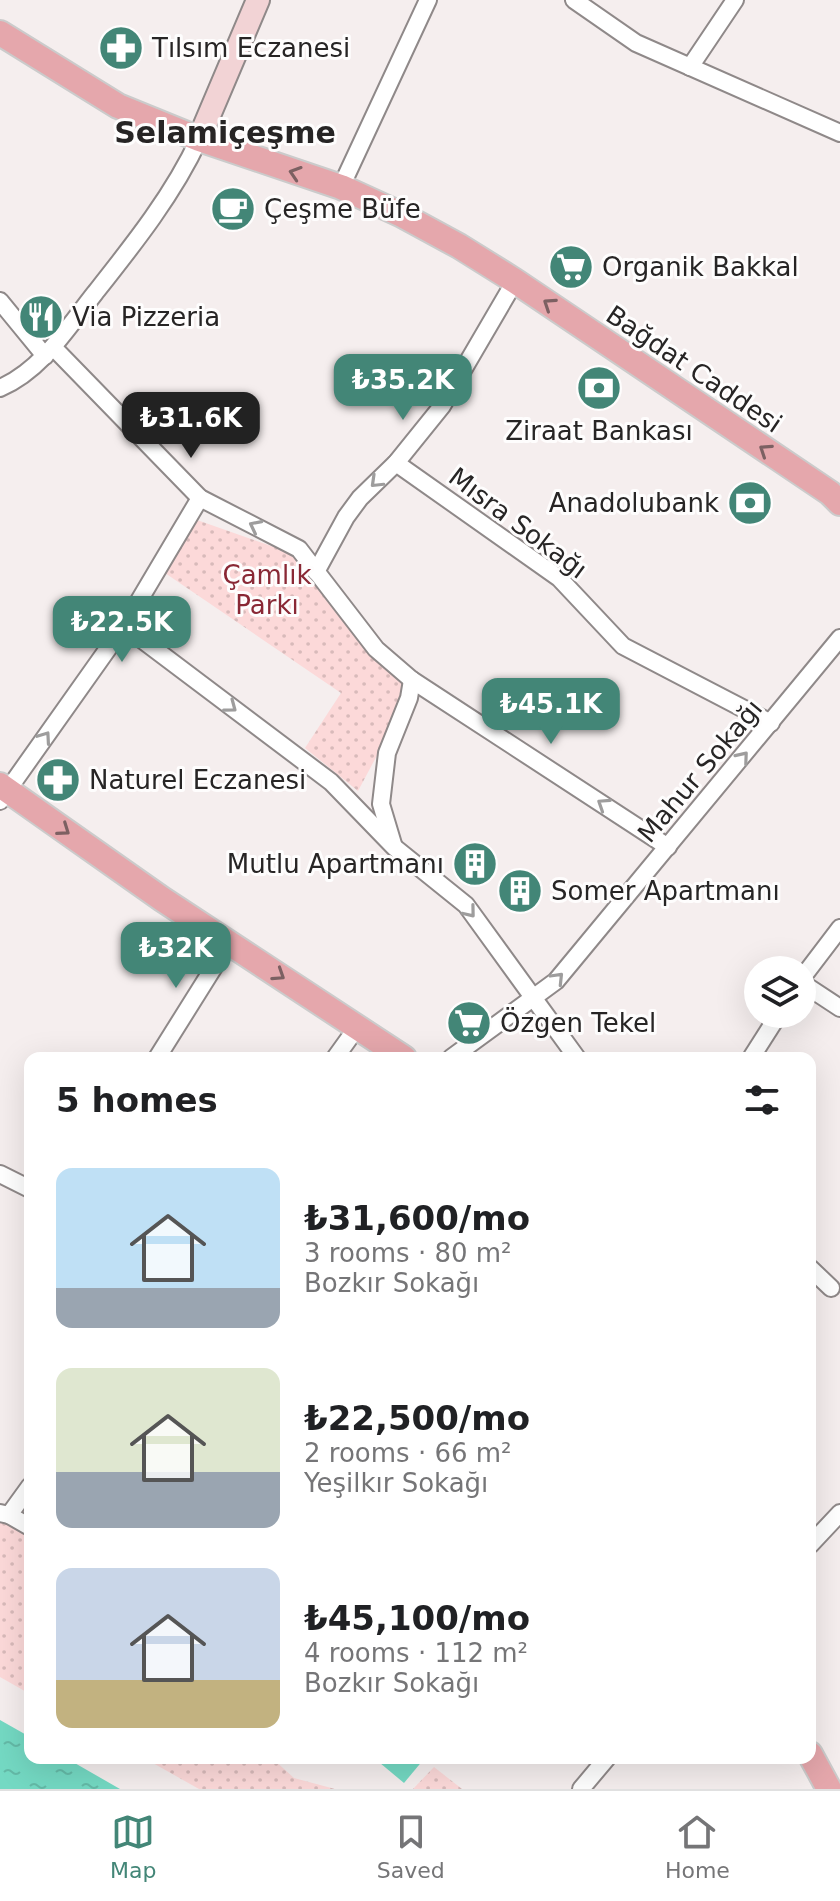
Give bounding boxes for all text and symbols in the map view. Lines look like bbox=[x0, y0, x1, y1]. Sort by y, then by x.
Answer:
pharmacy icon: Tılsım Eczanesi bbox=[97, 24, 145, 72]
place label: Tılsım Eczanesi bbox=[151, 33, 350, 63]
district label: Selamiçeşme bbox=[114, 115, 336, 150]
one-way arrow bbox=[288, 166, 302, 182]
cafe icon: Çeşme Büfe bbox=[209, 185, 257, 233]
place label: Çeşme Büfe bbox=[264, 194, 421, 224]
supermarket icon: Organik Bakkal bbox=[547, 243, 595, 291]
place label: Organik Bakkal bbox=[602, 252, 799, 282]
restaurant icon: Via Pizzeria bbox=[17, 293, 65, 341]
one-way arrow bbox=[544, 299, 558, 314]
street label: Bağdat Caddesi bbox=[601, 299, 787, 439]
place label: Via Pizzeria bbox=[72, 302, 220, 332]
pin: ₺35.2K bbox=[338, 354, 468, 422]
bank icon: Ziraat Bankası bbox=[575, 364, 623, 412]
text: ₺35.2K bbox=[352, 365, 454, 395]
pin: ₺31.6K bbox=[126, 392, 256, 460]
text: ₺31.6K bbox=[140, 403, 242, 433]
place label: Ziraat Bankası bbox=[505, 416, 693, 446]
one-way arrow bbox=[759, 445, 774, 460]
street label: Mısra Sokağı bbox=[443, 461, 593, 585]
one-way arrow bbox=[371, 473, 385, 488]
bank icon: Anadolubank bbox=[726, 479, 774, 527]
place label: Anadolubank bbox=[549, 488, 719, 518]
one-way arrow bbox=[249, 521, 264, 536]
park label: Çamlık Parkı bbox=[223, 560, 311, 620]
pin: ₺22.5K bbox=[57, 596, 187, 664]
text: ₺22.5K bbox=[71, 607, 173, 637]
pin: ₺45.1K bbox=[486, 678, 616, 746]
text: ₺45.1K bbox=[500, 689, 602, 719]
street label: Mahur Sokağı bbox=[632, 694, 768, 848]
one-way arrow bbox=[222, 697, 237, 711]
one-way arrow bbox=[35, 732, 50, 746]
one-way arrow bbox=[733, 751, 747, 766]
pharmacy icon: Naturel Eczanesi bbox=[34, 756, 82, 804]
place label: Naturel Eczanesi bbox=[89, 765, 306, 795]
one-way arrow bbox=[597, 799, 611, 814]
one-way arrow bbox=[55, 820, 69, 835]
building icon: Mutlu Apartmanı bbox=[451, 840, 499, 888]
place label: Mutlu Apartmanı bbox=[227, 849, 444, 879]
building icon: Somer Apartmanı bbox=[496, 867, 544, 915]
place label: Somer Apartmanı bbox=[551, 876, 780, 906]
one-way arrow bbox=[460, 903, 475, 917]
pin: ₺32K bbox=[129, 922, 223, 990]
text: ₺32K bbox=[139, 933, 213, 963]
map controls bbox=[744, 956, 816, 1028]
button: layers bbox=[744, 956, 816, 1028]
one-way arrow bbox=[271, 966, 285, 981]
one-way arrow bbox=[548, 973, 563, 987]
supermarket icon: Özgen Tekel bbox=[445, 999, 493, 1047]
place label: Özgen Tekel bbox=[500, 1007, 656, 1038]
icon: filters bbox=[740, 1078, 784, 1122]
text: 5 homes bbox=[56, 1080, 218, 1120]
text: ₺31,600/mo bbox=[304, 1198, 530, 1238]
icon: home bbox=[120, 1200, 216, 1296]
text: 3 rooms · 80 m² bbox=[304, 1238, 512, 1268]
text: Bozkır Sokağı bbox=[304, 1268, 479, 1298]
text: ₺22,500/mo bbox=[304, 1398, 530, 1438]
icon: home bbox=[120, 1400, 216, 1496]
text: 2 rooms · 66 m² bbox=[304, 1438, 512, 1468]
text: Yeşilkır Sokağı bbox=[304, 1468, 488, 1498]
text: ₺45,100/mo bbox=[304, 1598, 530, 1638]
icon: home bbox=[120, 1600, 216, 1696]
text: 4 rooms · 112 m² bbox=[304, 1638, 528, 1668]
text: Bozkır Sokağı bbox=[304, 1668, 479, 1698]
tab: Map bbox=[110, 1810, 157, 1883]
tab: Saved bbox=[377, 1810, 445, 1883]
tab: Home bbox=[665, 1810, 730, 1883]

